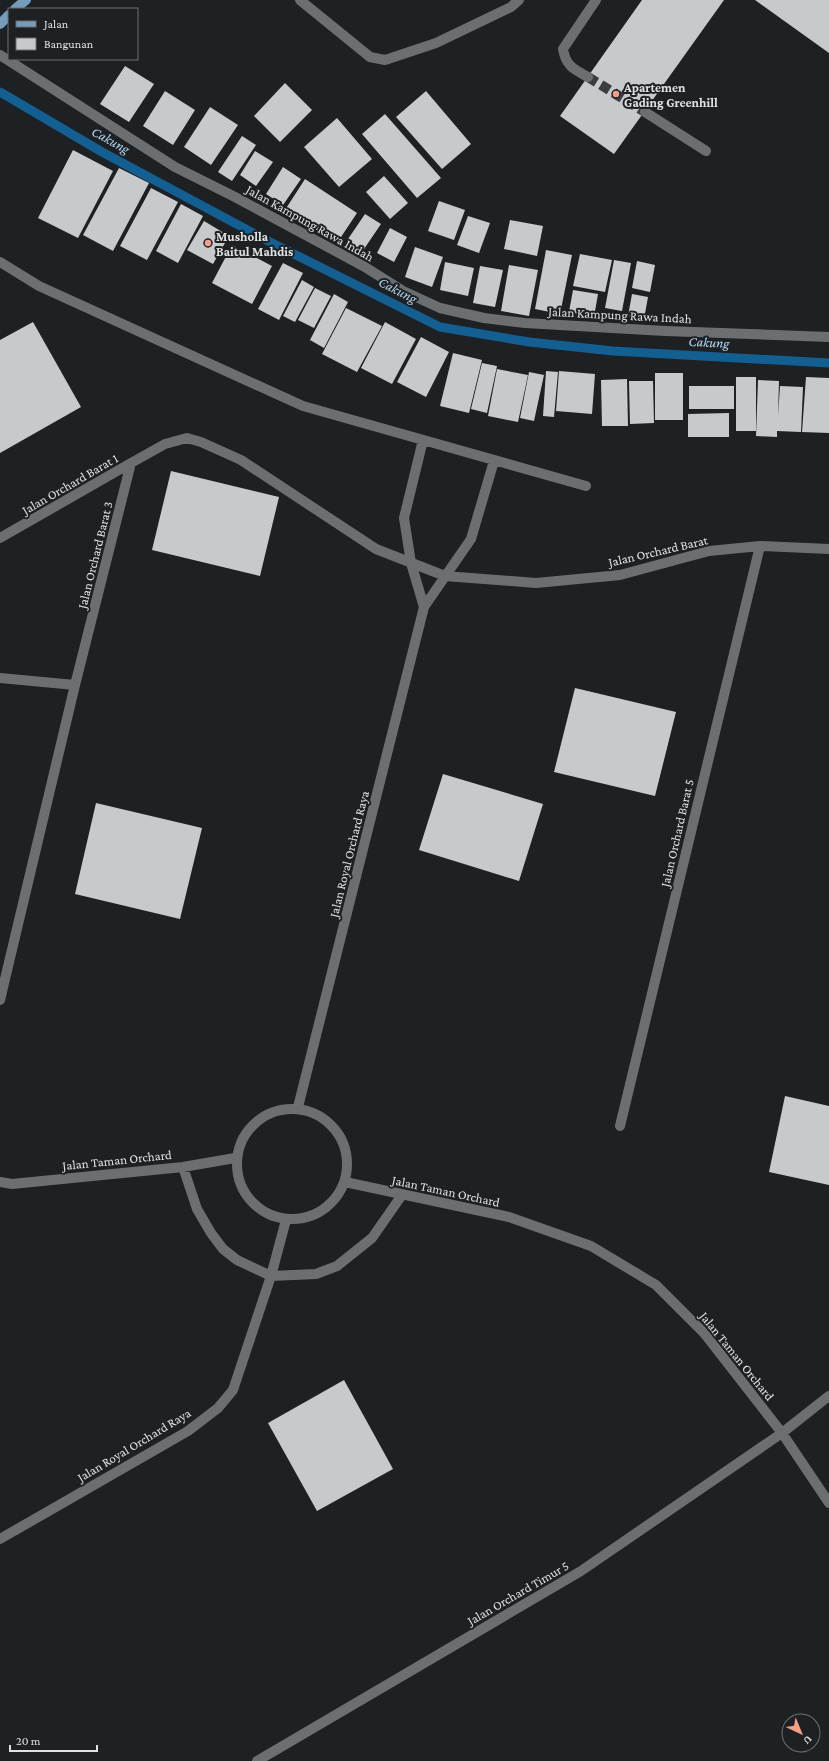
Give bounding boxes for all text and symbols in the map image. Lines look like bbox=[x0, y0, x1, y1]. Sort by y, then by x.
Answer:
legend bbox=[8, 8, 138, 60]
text: Jalan bbox=[43, 17, 69, 31]
text: Bangunan bbox=[44, 37, 94, 51]
place label: Apartemen Gading Greenhill bbox=[623, 80, 718, 110]
marker: Apartemen Gading Greenhill bbox=[611, 89, 621, 99]
water label: Cakung bbox=[89, 123, 134, 157]
street label: Jalan Kampung Rawa Indah bbox=[243, 181, 376, 264]
place label: Musholla Baitul Mahdis bbox=[216, 229, 293, 259]
marker: Musholla Baitul Mahdis bbox=[203, 238, 213, 248]
water label: Cakung bbox=[376, 274, 421, 307]
street label: Jalan Kampung Rawa Indah bbox=[547, 304, 692, 326]
water label: Cakung bbox=[688, 333, 731, 351]
street label: Jalan Orchard Barat 1 bbox=[18, 450, 121, 518]
street label: Jalan Orchard Barat 3 bbox=[74, 500, 116, 611]
street label: Jalan Orchard Barat bbox=[606, 532, 710, 570]
street label: Jalan Orchard Barat 5 bbox=[657, 778, 697, 889]
street label: Jalan Royal Orchard Raya bbox=[326, 789, 372, 920]
street label: Jalan Taman Orchard bbox=[61, 1147, 173, 1173]
street label: Jalan Taman Orchard bbox=[390, 1172, 501, 1210]
street label: Jalan Taman Orchard bbox=[696, 1308, 777, 1404]
street label: Jalan Royal Orchard Raya bbox=[74, 1405, 194, 1485]
street label: Jalan Orchard Timur 5 bbox=[464, 1558, 571, 1629]
north arrow bbox=[781, 1713, 821, 1753]
scale bar bbox=[10, 1727, 97, 1753]
text: U bbox=[801, 1733, 815, 1747]
text: 20 m bbox=[16, 1734, 41, 1748]

